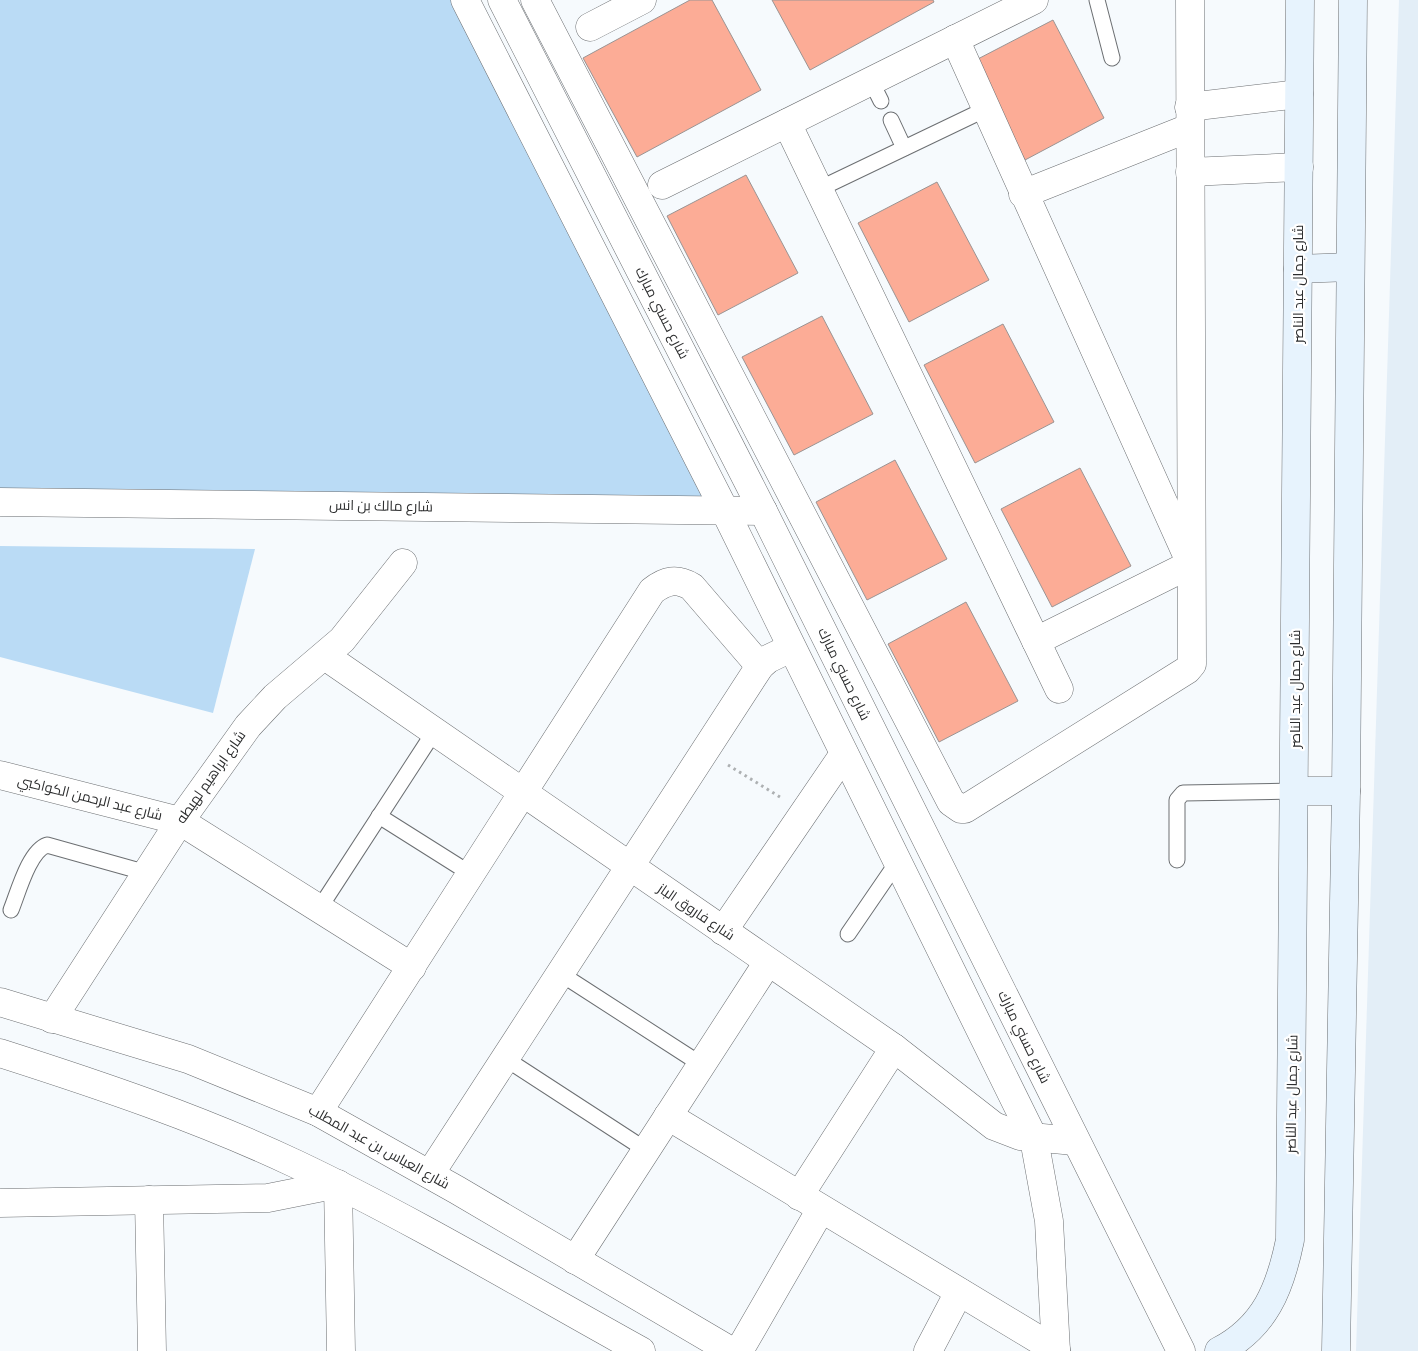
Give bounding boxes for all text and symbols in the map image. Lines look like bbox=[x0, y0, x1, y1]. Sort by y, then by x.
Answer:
street label: شارع جمال عبد الناصر bbox=[1290, 225, 1307, 344]
street label: شارع حسني مبارك bbox=[629, 264, 692, 363]
street label: شارع مالك بن انس bbox=[329, 497, 433, 515]
street label: شارع حسني مبارك bbox=[812, 625, 874, 724]
street label: شارع جمال عبد الناصر bbox=[1287, 630, 1304, 749]
street label: شارع ابراهيم لهيطه bbox=[173, 727, 250, 827]
street label: شارع عبد الرحمن الكواكبي bbox=[15, 772, 164, 827]
street label: شارع فاروق الباز bbox=[653, 879, 738, 944]
street label: شارع حسني مبارك bbox=[992, 988, 1054, 1087]
street label: شارع جمال عبد الناصر bbox=[1282, 1035, 1302, 1154]
street label: شارع العباس بن عبد المطلب bbox=[305, 1101, 453, 1193]

